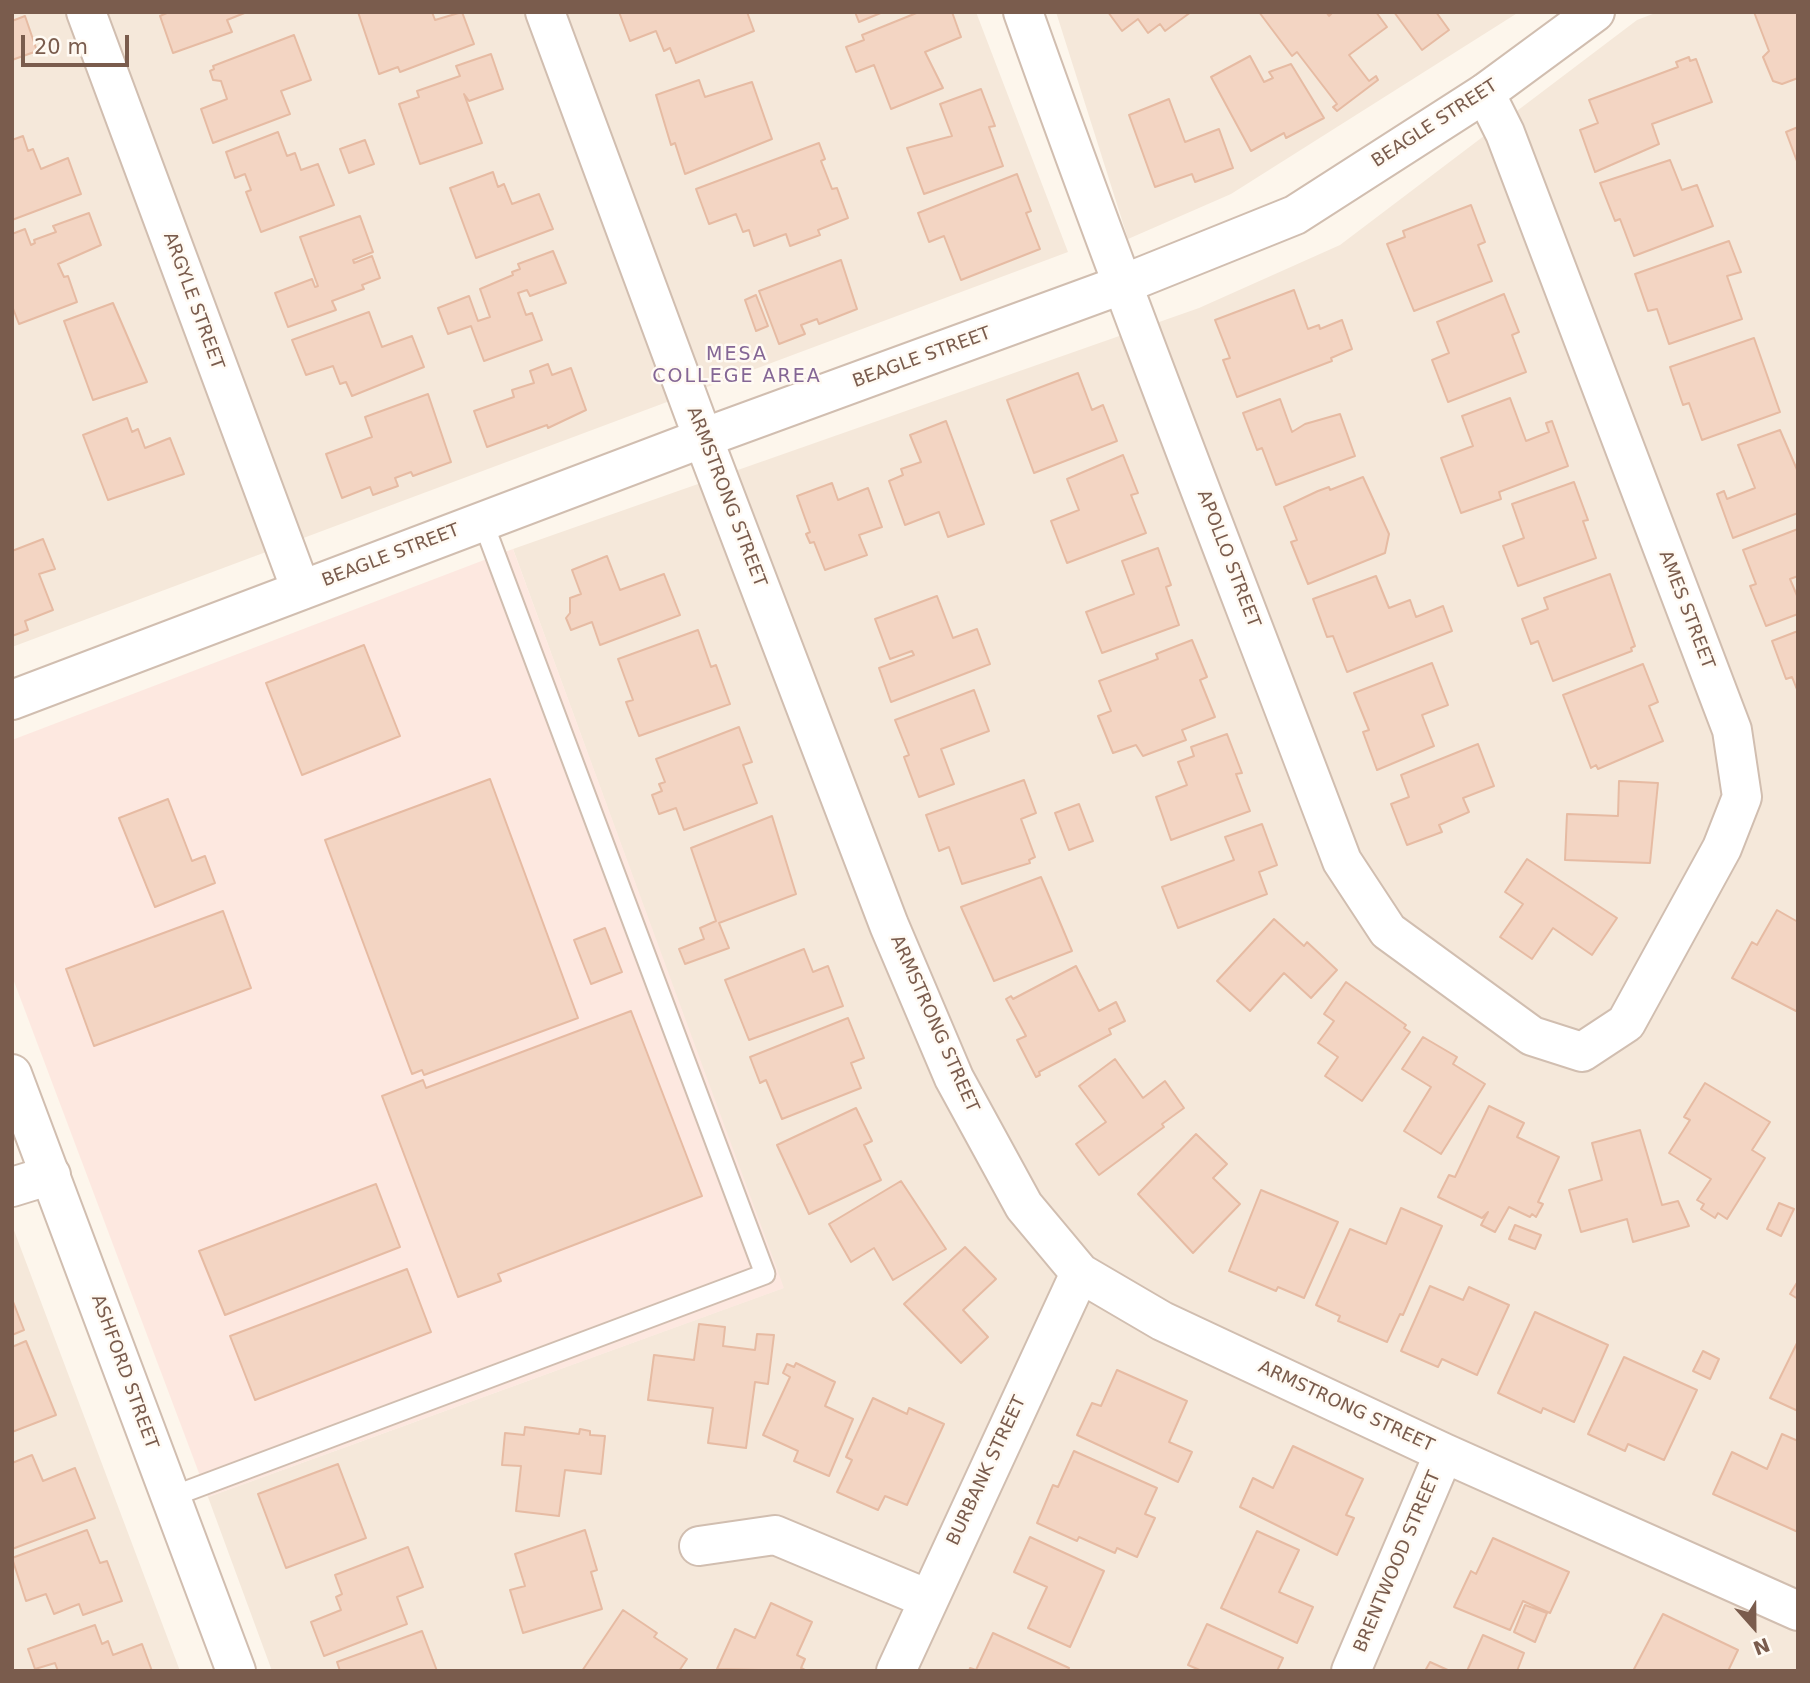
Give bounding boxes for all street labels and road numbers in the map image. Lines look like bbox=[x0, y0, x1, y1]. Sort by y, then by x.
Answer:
street label: BEAGLE STREET bbox=[1368, 75, 1502, 173]
street label: ARGYLE STREET bbox=[158, 229, 228, 373]
street label: BEAGLE STREET bbox=[850, 323, 994, 393]
street label: ARMSTRONG STREET bbox=[682, 404, 770, 590]
street label: APOLLO STREET bbox=[1192, 487, 1264, 631]
street label: BEAGLE STREET bbox=[319, 520, 463, 592]
street label: AMES STREET bbox=[1654, 548, 1718, 672]
street label: ARMSTRONG STREET bbox=[885, 932, 983, 1116]
street label: ASHFORD STREET bbox=[86, 1292, 162, 1452]
street label: ARMSTRONG STREET bbox=[1255, 1357, 1437, 1457]
street label: BURBANK STREET bbox=[943, 1393, 1031, 1549]
street label: BRENTWOOD STREET bbox=[1350, 1468, 1446, 1656]

